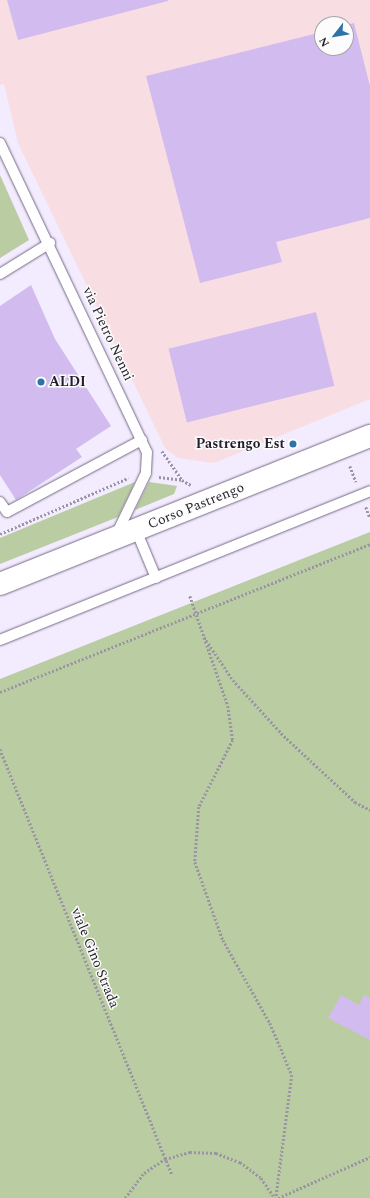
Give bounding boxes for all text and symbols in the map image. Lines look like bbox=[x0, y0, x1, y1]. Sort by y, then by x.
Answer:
north arrow bbox=[314, 16, 354, 56]
text: N bbox=[315, 34, 334, 50]
street label: via Pietro Nenni bbox=[79, 284, 137, 384]
place label: ALDI bbox=[49, 374, 86, 390]
marker: ALDI bbox=[36, 377, 46, 387]
place label: Pastrengo Est bbox=[196, 436, 285, 452]
marker: Pastrengo Est bbox=[288, 439, 298, 449]
street label: Corso Pastrengo bbox=[145, 479, 247, 533]
street label: viale Gino Strada bbox=[67, 905, 123, 1011]

